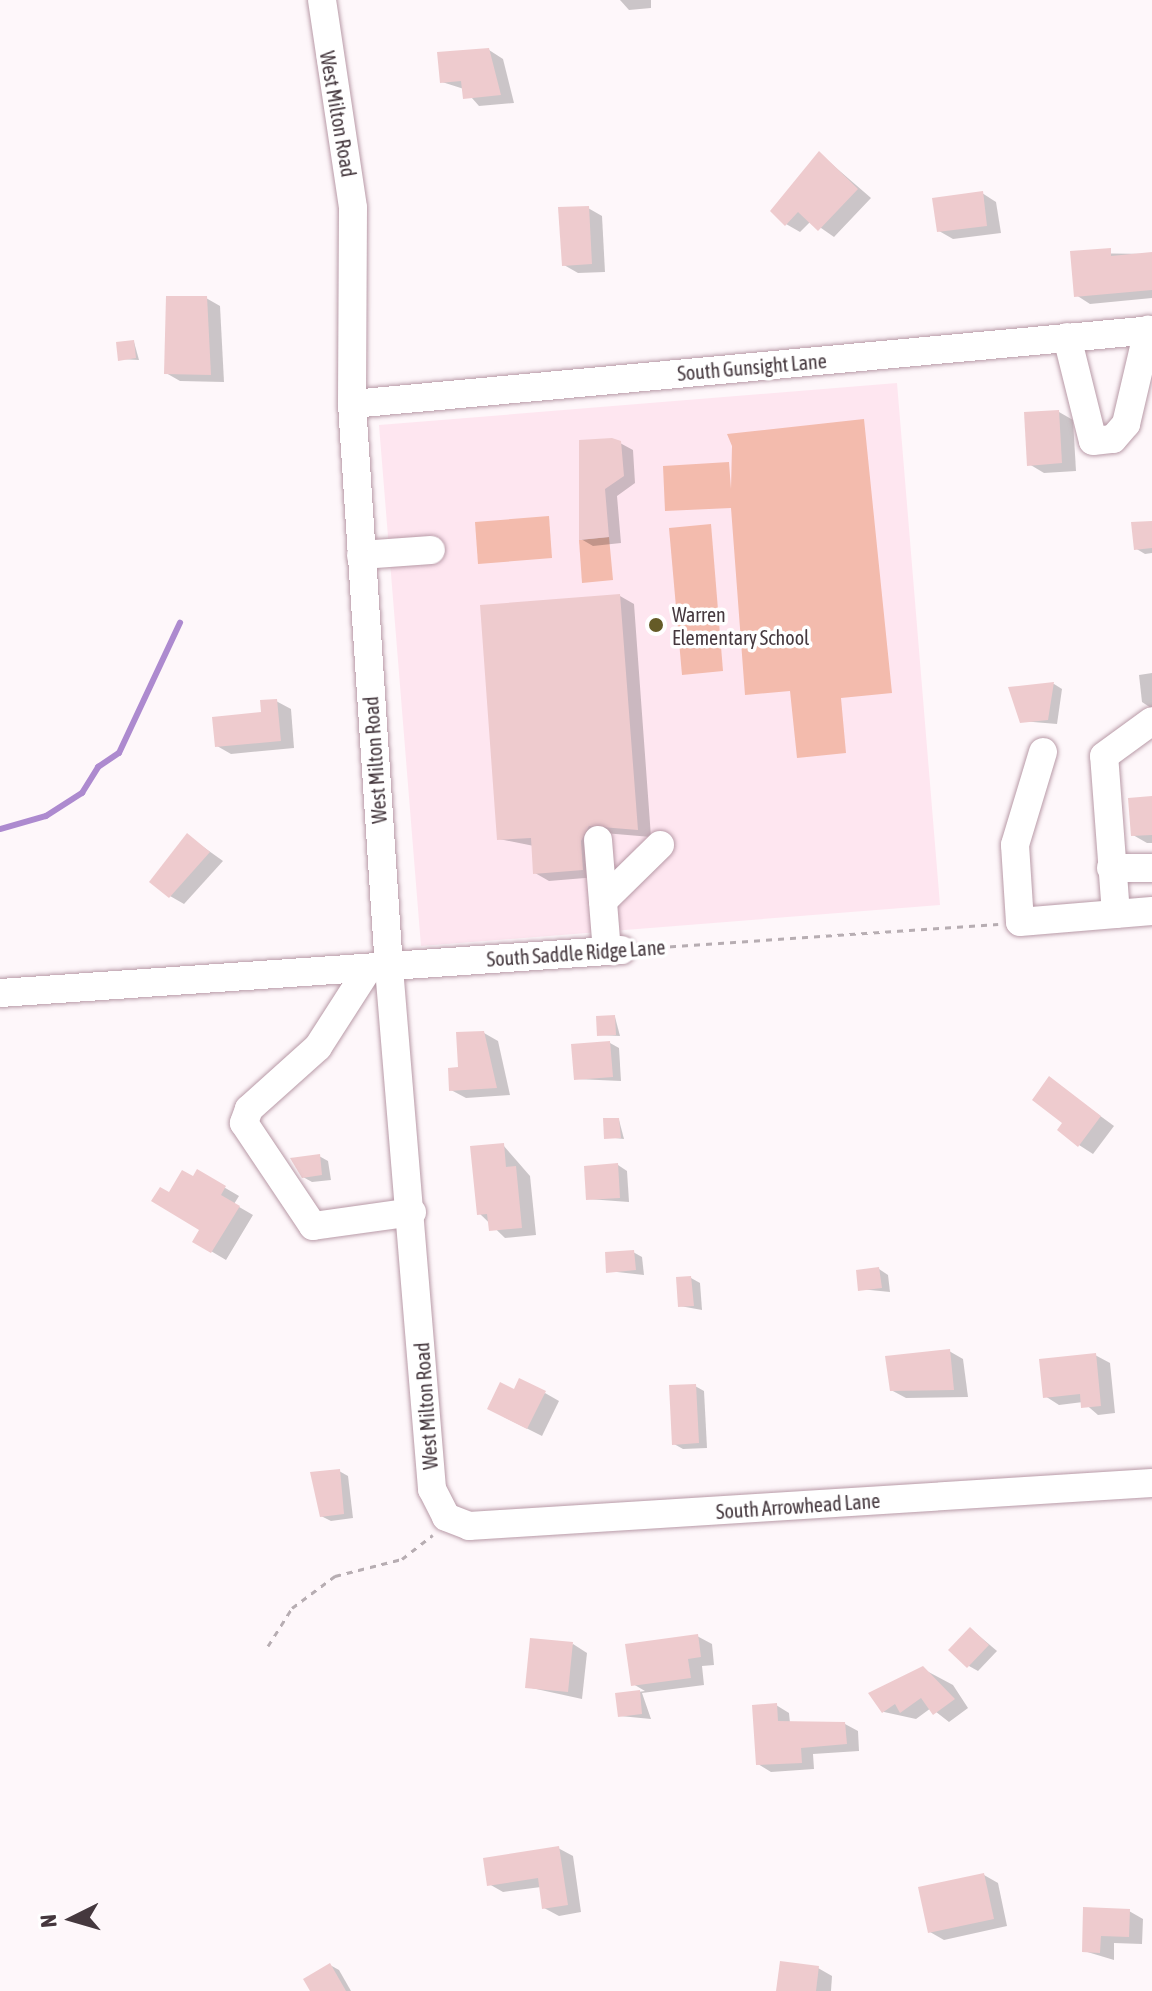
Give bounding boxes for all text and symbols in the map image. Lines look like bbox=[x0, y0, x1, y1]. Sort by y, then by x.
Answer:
street label: West Milton Road bbox=[315, 49, 361, 179]
street label: South Gunsight Lane bbox=[676, 349, 828, 385]
place label: Warren Elementary School bbox=[672, 602, 809, 649]
marker: Warren Elementary School bbox=[647, 616, 665, 634]
street label: West Milton Road bbox=[359, 696, 391, 824]
street label: South Saddle Ridge Lane bbox=[486, 935, 666, 971]
street label: West Milton Road bbox=[410, 1342, 442, 1470]
street label: South Arrowhead Lane bbox=[715, 1488, 881, 1524]
north arrow bbox=[32, 1879, 112, 1959]
text: N bbox=[35, 1913, 62, 1929]

